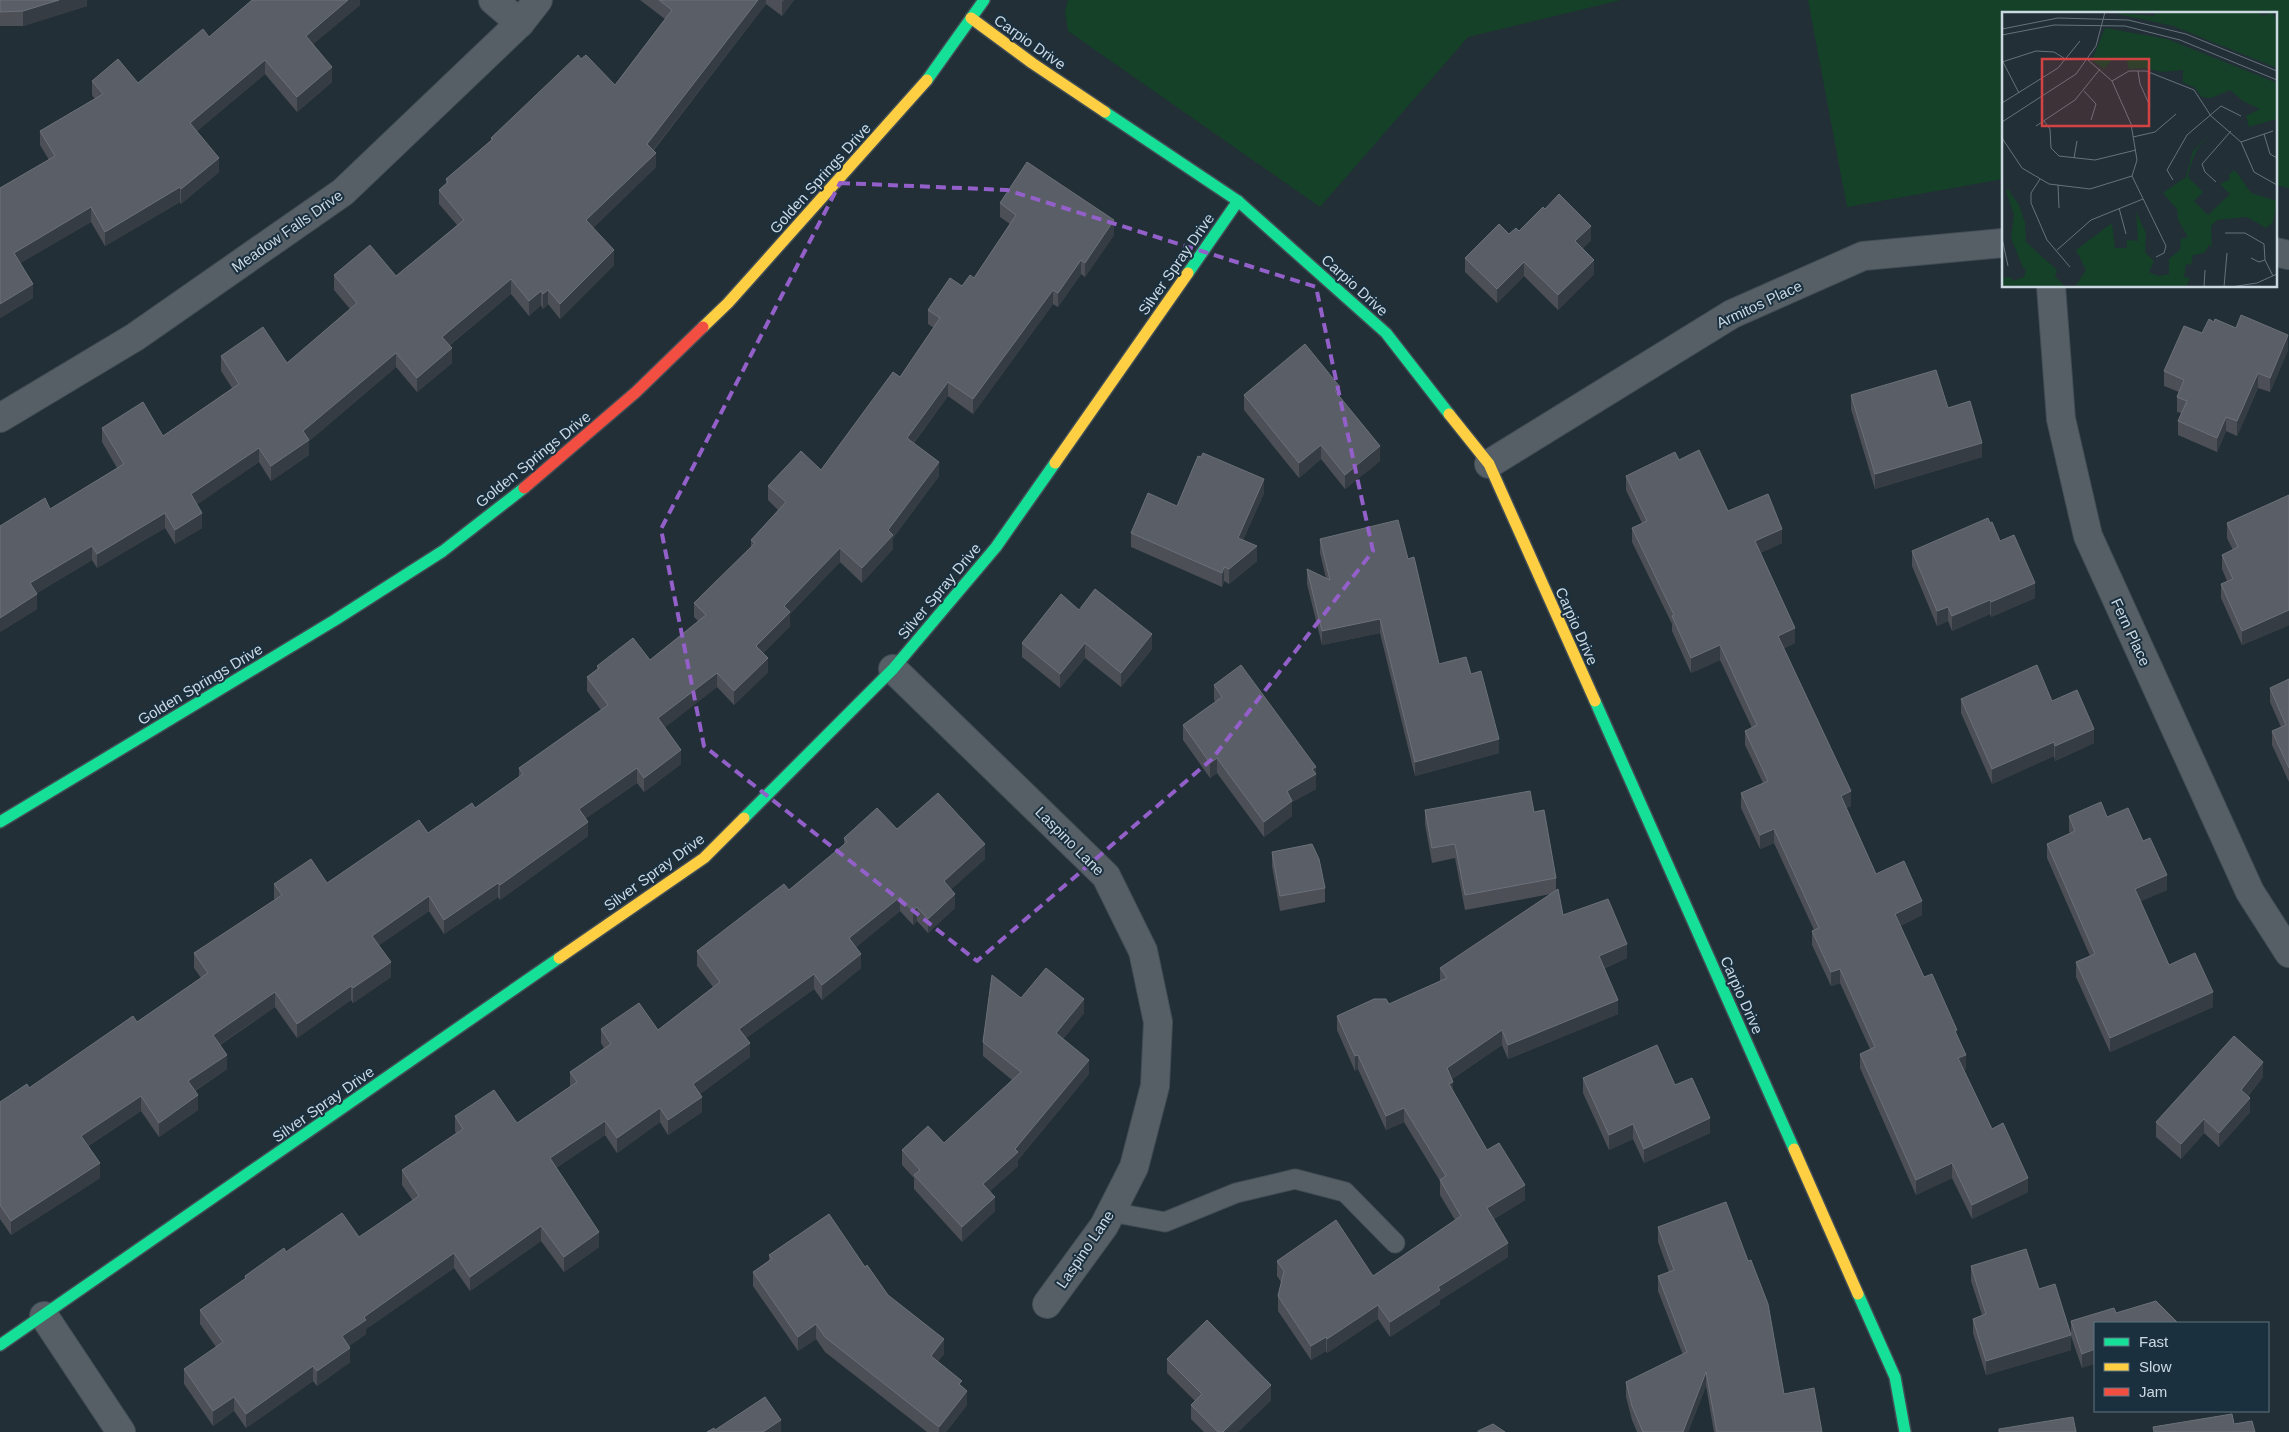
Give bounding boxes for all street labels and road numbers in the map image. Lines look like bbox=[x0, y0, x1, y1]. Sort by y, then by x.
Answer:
street label: Carpio Drive bbox=[991, 11, 1069, 73]
street label: Golden Springs Drive bbox=[766, 119, 874, 237]
street label: Meadow Falls Drive bbox=[228, 186, 346, 276]
street label: Silver Spray Drive bbox=[1135, 210, 1217, 318]
street label: Carpio Drive bbox=[1318, 251, 1392, 319]
street label: Armitos Place bbox=[1713, 277, 1805, 331]
street label: Golden Springs Drive bbox=[472, 408, 594, 510]
street label: Silver Spray Drive bbox=[894, 540, 984, 642]
street label: Carpio Drive bbox=[1552, 584, 1602, 668]
street label: Fern Place bbox=[2108, 596, 2154, 668]
street label: Golden Springs Drive bbox=[135, 640, 265, 728]
street label: Laspino Lane bbox=[1032, 803, 1108, 879]
street label: Silver Spray Drive bbox=[600, 830, 708, 914]
street label: Carpio Drive bbox=[1717, 953, 1767, 1037]
street label: Silver Spray Drive bbox=[269, 1063, 377, 1145]
street label: Laspino Lane bbox=[1053, 1207, 1117, 1291]

